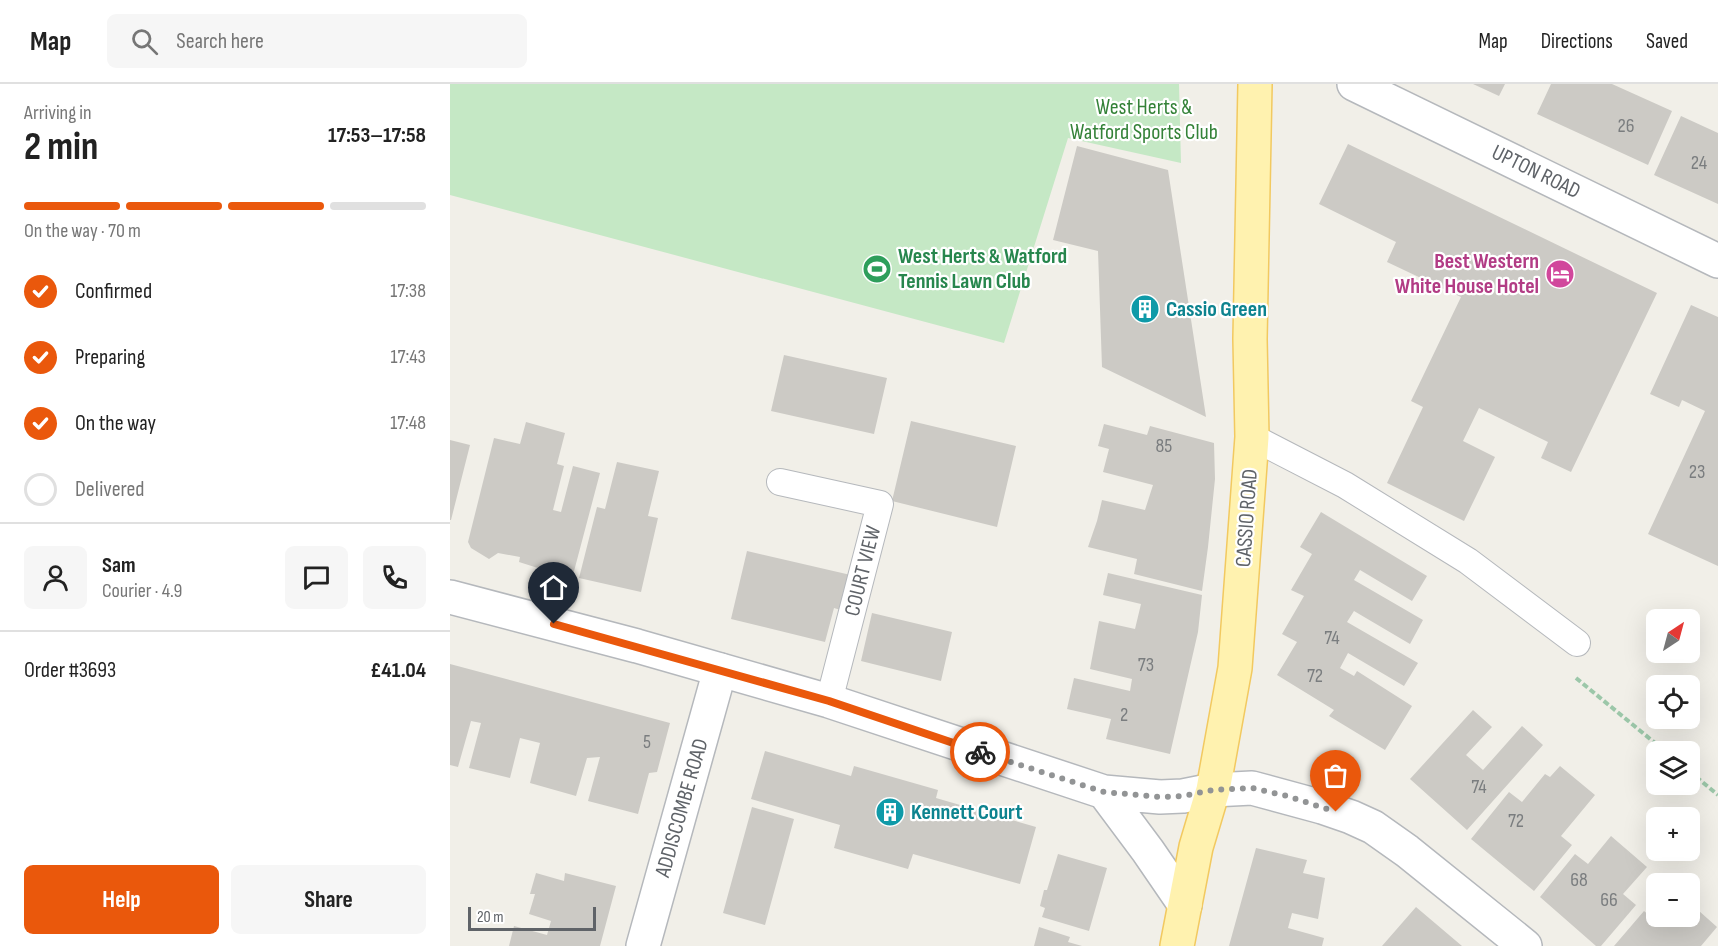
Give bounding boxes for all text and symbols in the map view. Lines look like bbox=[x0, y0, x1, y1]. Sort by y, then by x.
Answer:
search box bbox=[107, 14, 527, 68]
text: Map bbox=[30, 25, 71, 58]
icon: search bbox=[128, 25, 161, 58]
text: Search here bbox=[176, 28, 264, 55]
text: Map bbox=[1478, 29, 1508, 54]
text: Directions bbox=[1541, 29, 1613, 54]
text: Saved bbox=[1646, 29, 1688, 54]
park label: West Herts & Watford Sports Club bbox=[1070, 94, 1218, 146]
text: Arriving in bbox=[24, 101, 92, 125]
house number: 26 bbox=[1618, 114, 1635, 138]
text: 17:53–17:58 bbox=[328, 122, 426, 149]
text: 2 min bbox=[24, 124, 98, 171]
street label: UPTON ROAD bbox=[1487, 139, 1585, 205]
house number: 24 bbox=[1691, 151, 1707, 175]
text: On the way · 70 m bbox=[24, 219, 141, 243]
place label: West Herts & Watford Tennis Lawn Club bbox=[898, 243, 1067, 295]
place label: Best Western White House Hotel bbox=[1395, 248, 1539, 300]
sports icon: West Herts & Watford Tennis Lawn Club bbox=[861, 253, 893, 285]
hotel icon: Best Western White House Hotel bbox=[1544, 258, 1576, 290]
icon: check bbox=[24, 275, 57, 308]
text: Confirmed bbox=[75, 278, 152, 305]
text: 17:38 bbox=[390, 279, 426, 303]
building icon: Cassio Green bbox=[1129, 293, 1161, 325]
place label: Cassio Green bbox=[1166, 296, 1267, 323]
icon: check bbox=[24, 341, 57, 374]
text: Preparing bbox=[75, 344, 145, 371]
text: 17:43 bbox=[391, 345, 426, 369]
icon: check bbox=[24, 407, 57, 440]
text: On the way bbox=[75, 410, 156, 437]
text: 17:48 bbox=[390, 411, 426, 435]
house number: 85 bbox=[1156, 434, 1172, 458]
house number: 23 bbox=[1689, 460, 1705, 484]
street label: CASSIO ROAD bbox=[1230, 468, 1264, 568]
text: Delivered bbox=[75, 476, 144, 503]
street label: COURT VIEW bbox=[839, 523, 887, 619]
button: person bbox=[24, 546, 87, 609]
button: chat bbox=[285, 546, 348, 609]
button: phone bbox=[363, 546, 426, 609]
text: Sam bbox=[102, 552, 136, 579]
pin bbox=[528, 562, 579, 624]
icon: home bbox=[537, 571, 570, 604]
text: Courier · 4.9 bbox=[102, 579, 182, 603]
north arrow bbox=[1646, 609, 1700, 663]
map controls bbox=[1646, 609, 1700, 927]
house number: 74 bbox=[1324, 626, 1340, 650]
house number: 73 bbox=[1138, 653, 1154, 677]
text: Order #3693 bbox=[24, 657, 116, 684]
text: £41.04 bbox=[370, 657, 426, 684]
house number: 72 bbox=[1307, 664, 1323, 688]
button: locate bbox=[1646, 675, 1700, 729]
house number: 2 bbox=[1120, 703, 1128, 727]
courier bbox=[950, 722, 1010, 782]
house number: 5 bbox=[643, 730, 651, 754]
street label: ADDISCOMBE ROAD bbox=[649, 736, 715, 881]
icon: bike bbox=[964, 736, 997, 769]
button: layers bbox=[1646, 741, 1700, 795]
pin bbox=[1310, 750, 1361, 812]
icon: bag bbox=[1319, 759, 1352, 792]
house number: 74 bbox=[1471, 775, 1487, 799]
building icon: Kennett Court bbox=[874, 796, 906, 828]
place label: Kennett Court bbox=[911, 799, 1022, 826]
button: + bbox=[1646, 807, 1700, 861]
house number: 72 bbox=[1508, 809, 1524, 833]
button: Help bbox=[24, 865, 219, 934]
button: Share bbox=[231, 865, 426, 934]
house number: 68 bbox=[1570, 868, 1588, 892]
button: − bbox=[1646, 873, 1700, 927]
house number: 66 bbox=[1600, 888, 1618, 912]
scale bar bbox=[468, 904, 596, 932]
text: 20 m bbox=[477, 908, 504, 927]

